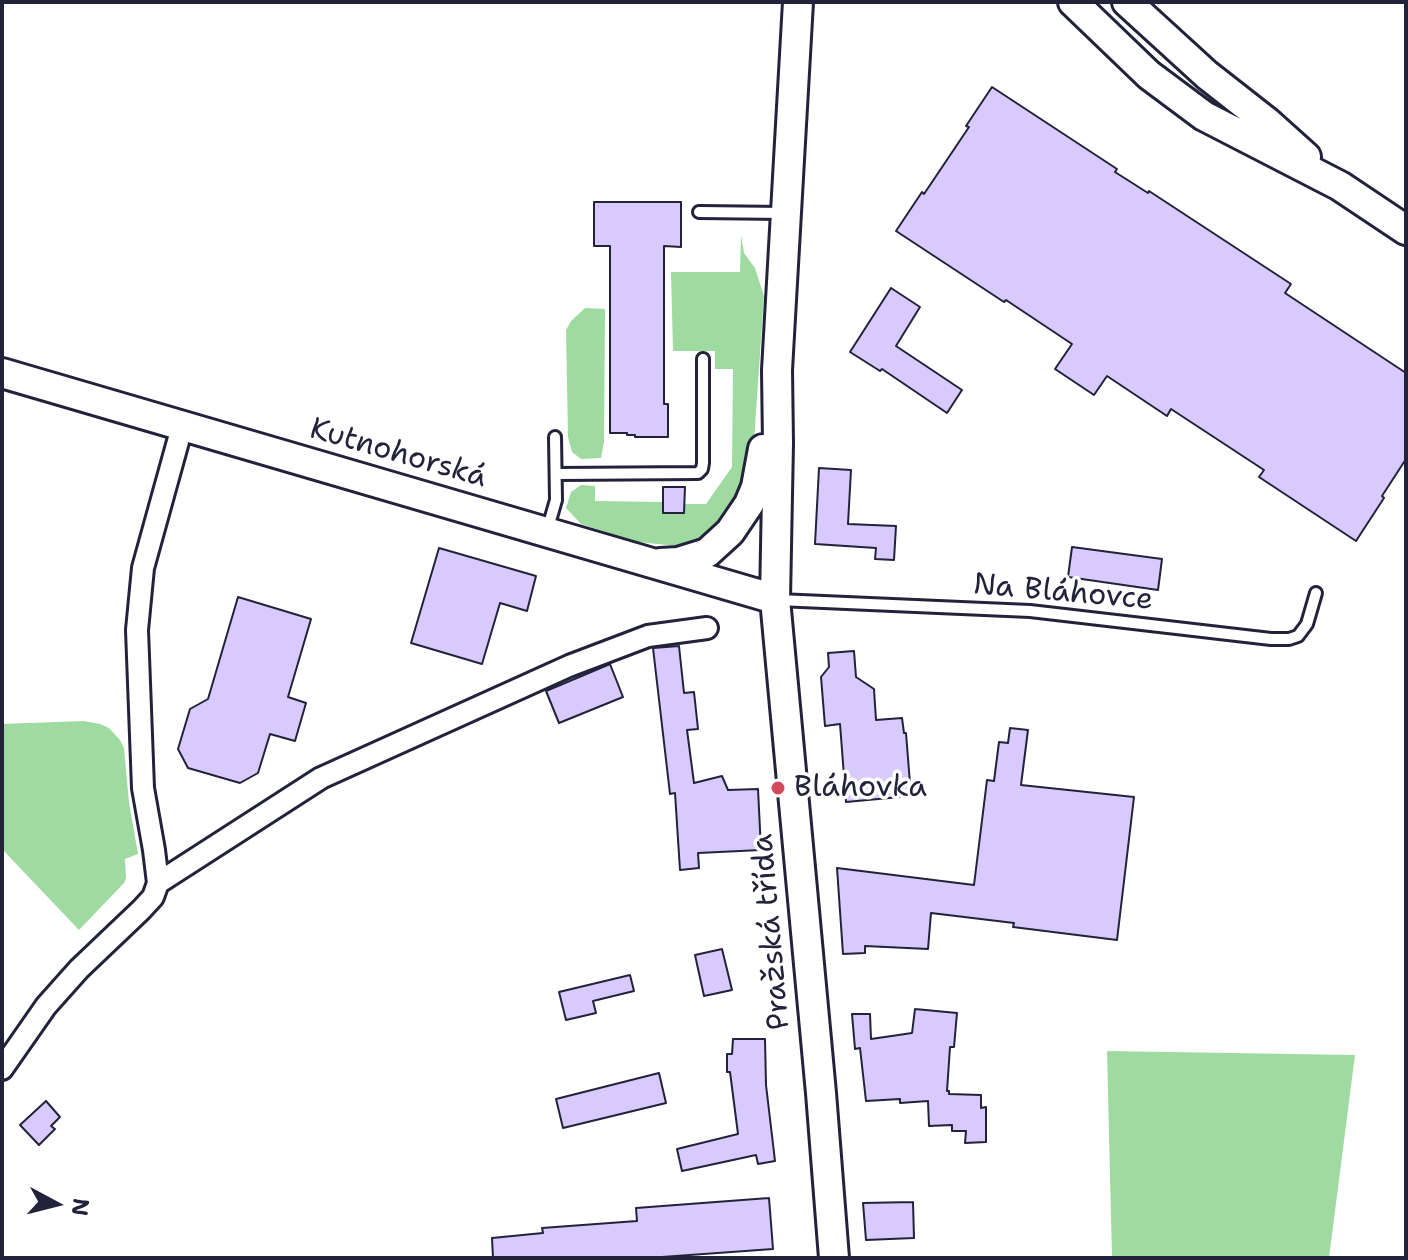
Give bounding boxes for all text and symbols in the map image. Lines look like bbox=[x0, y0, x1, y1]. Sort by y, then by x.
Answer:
street label: Kutnohorská bbox=[306, 412, 490, 496]
street label: Na Bláhovce bbox=[971, 567, 1155, 619]
place label: Bláhovka bbox=[794, 770, 927, 806]
marker: Bláhovka bbox=[769, 779, 787, 797]
street label: Pražská třída bbox=[746, 833, 798, 1031]
north arrow bbox=[16, 1164, 96, 1244]
text: N bbox=[65, 1197, 96, 1217]

